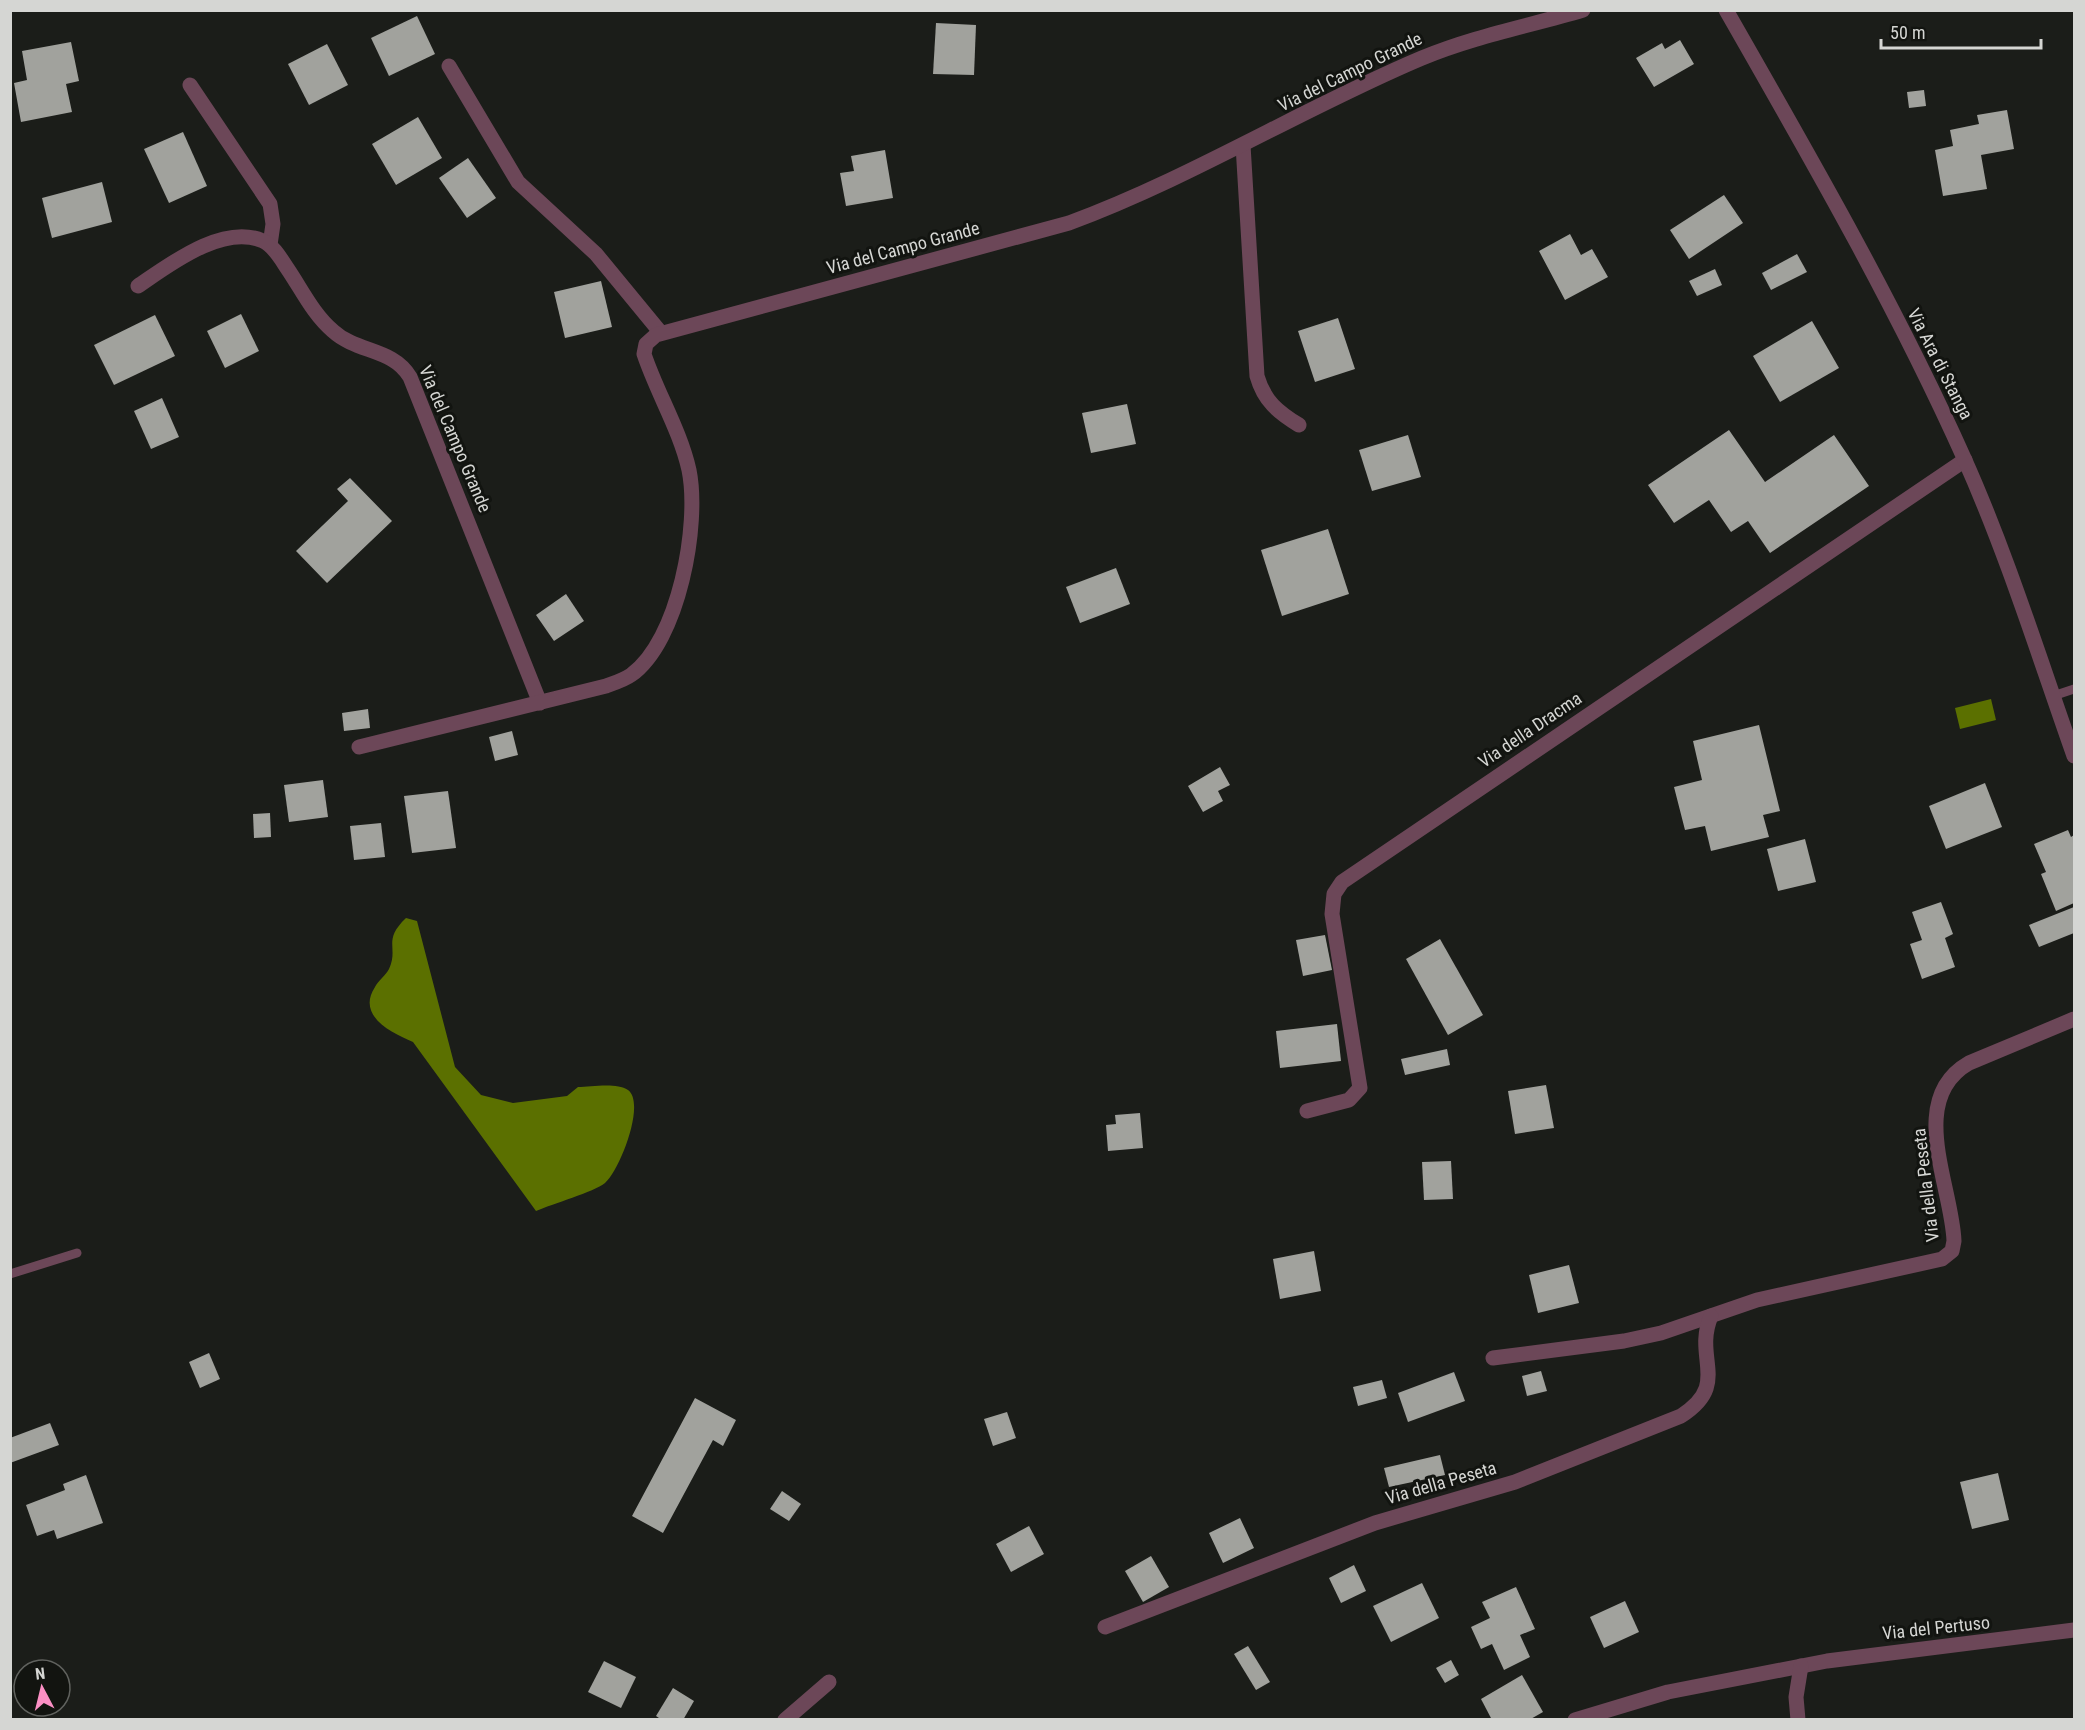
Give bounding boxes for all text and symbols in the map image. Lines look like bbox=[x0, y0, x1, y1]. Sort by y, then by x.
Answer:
scale bar bbox=[1881, 12, 2042, 50]
text: 50 m bbox=[1890, 22, 1925, 43]
street label: Via del Campo Grande bbox=[1274, 28, 1425, 116]
street label: Via del Campo Grande bbox=[824, 217, 982, 278]
street label: Via Ara di Stanga bbox=[1903, 305, 1977, 423]
street label: Via del Campo Grande bbox=[415, 362, 496, 515]
street label: Via della Dracma bbox=[1474, 687, 1585, 772]
street label: Via della Peseta bbox=[1908, 1127, 1943, 1243]
street label: Via della Peseta bbox=[1383, 1457, 1499, 1508]
street label: Via del Pertuso bbox=[1881, 1611, 1991, 1644]
north arrow bbox=[12, 1658, 72, 1718]
text: N bbox=[34, 1664, 46, 1684]

